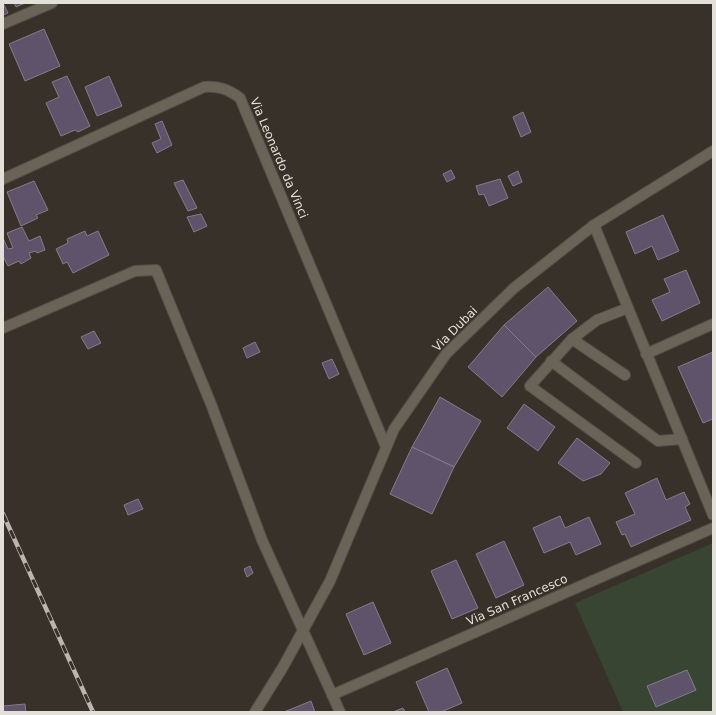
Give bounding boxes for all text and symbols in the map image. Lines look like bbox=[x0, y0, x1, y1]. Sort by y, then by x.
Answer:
street label: Via Leonardo da Vinci bbox=[247, 96, 311, 220]
street label: Via Dubai bbox=[430, 304, 480, 354]
street label: Via San Francesco bbox=[464, 571, 570, 629]

